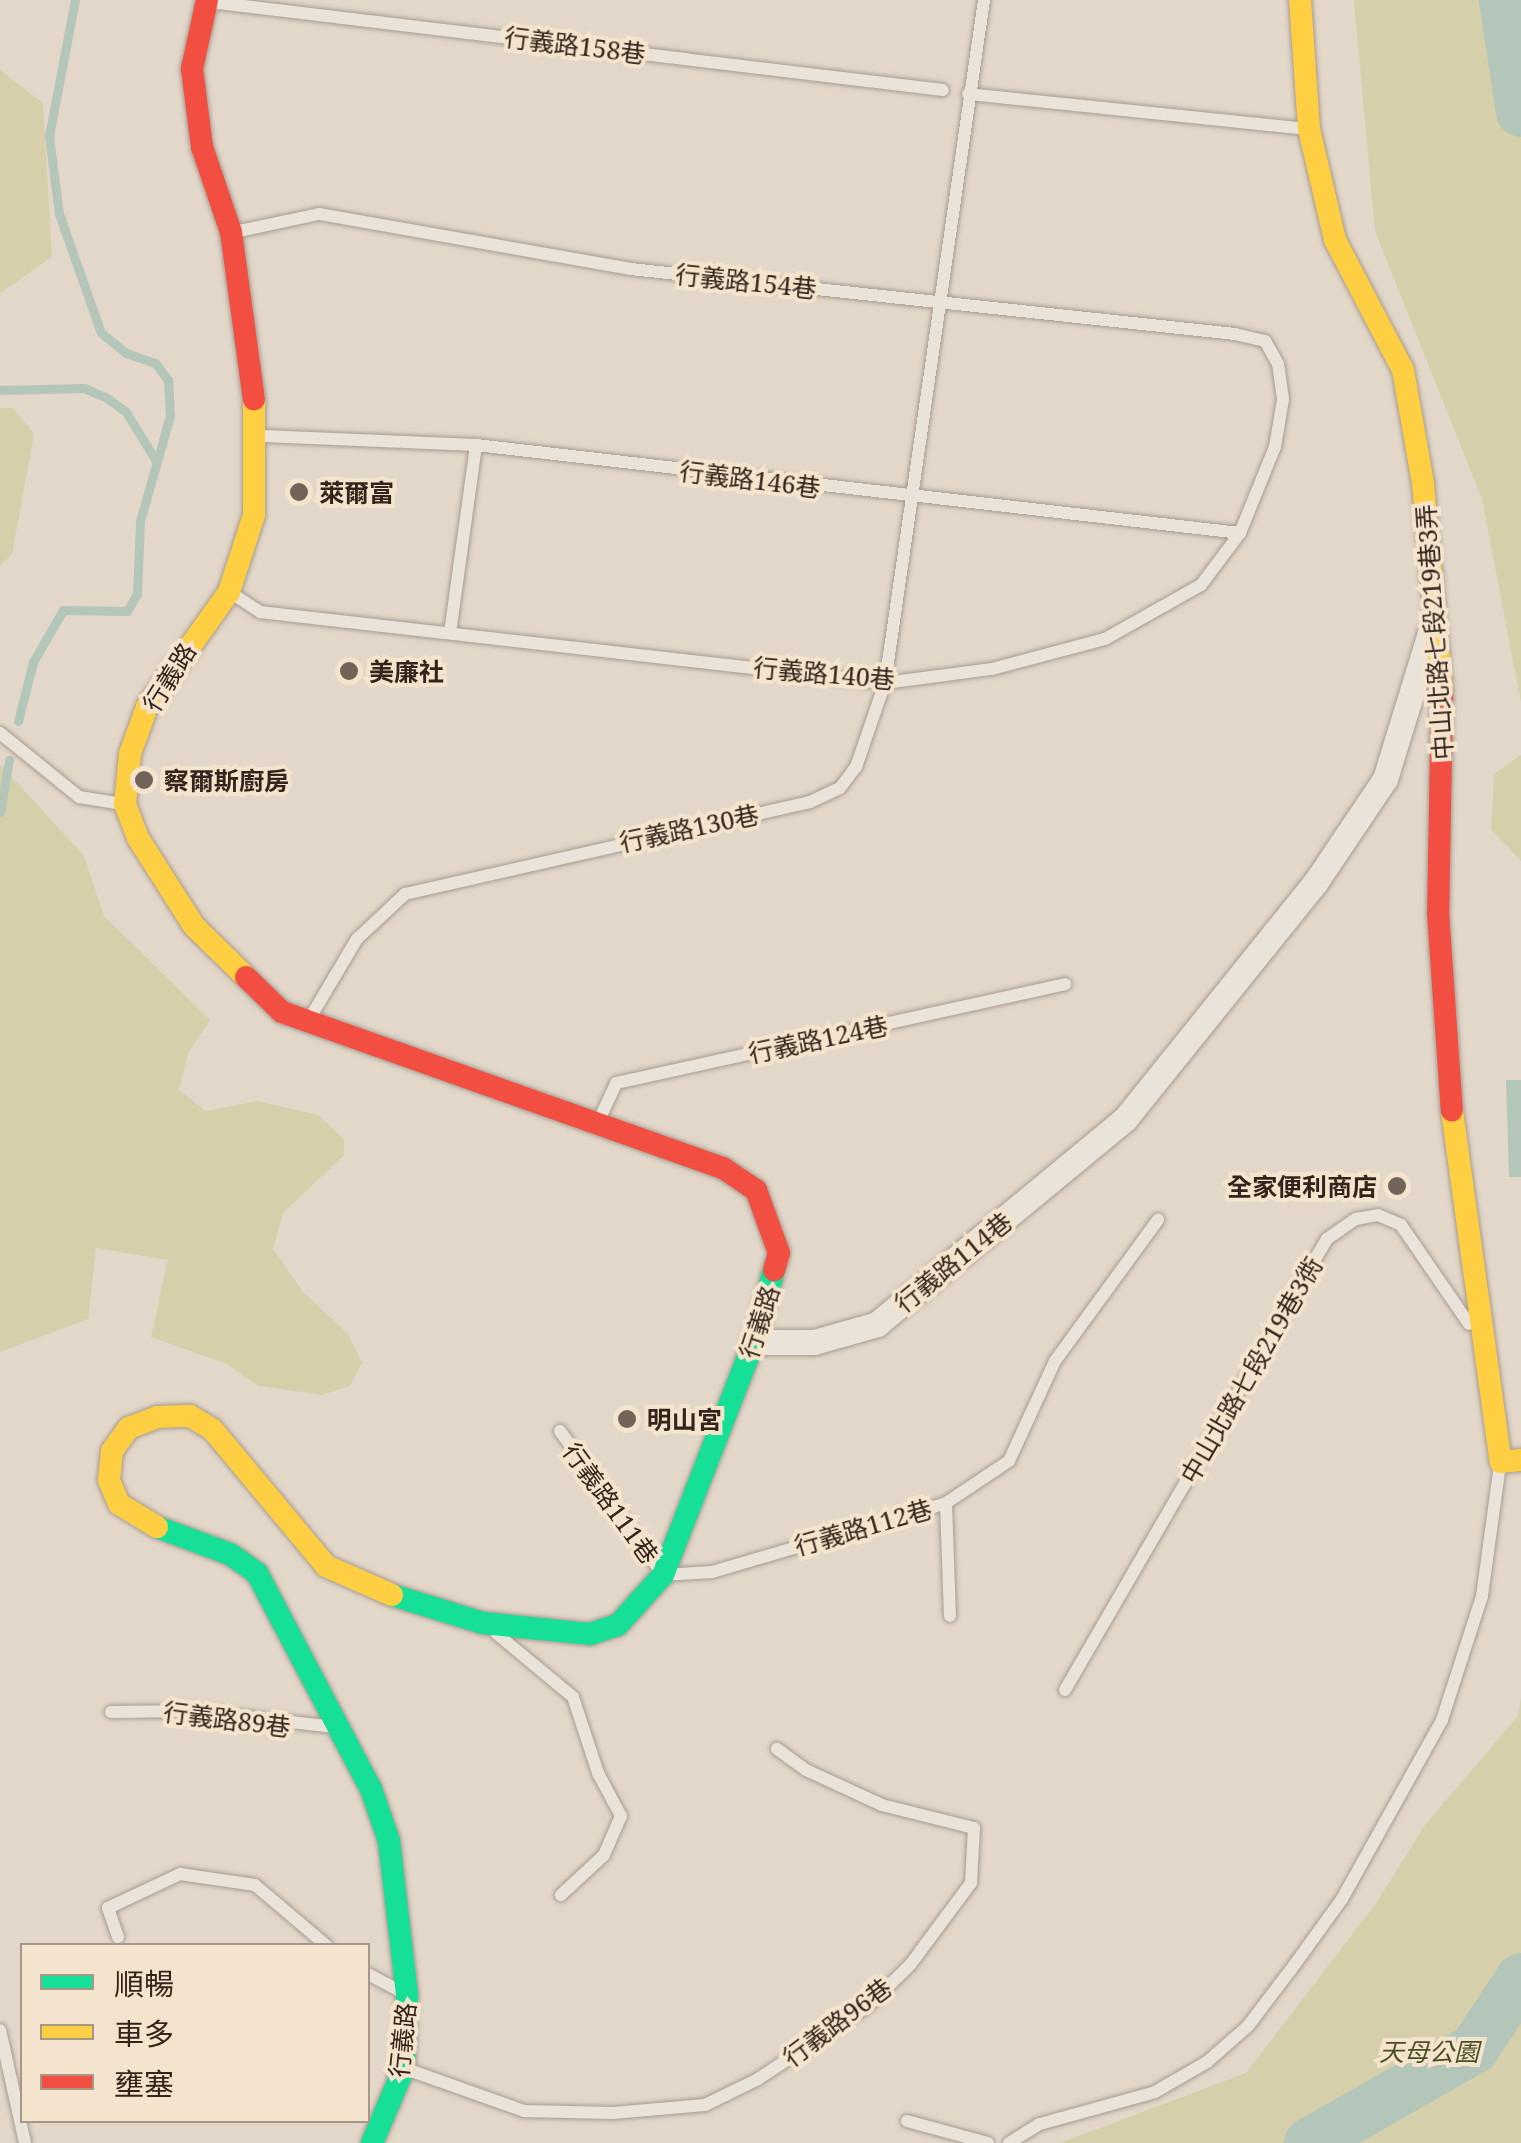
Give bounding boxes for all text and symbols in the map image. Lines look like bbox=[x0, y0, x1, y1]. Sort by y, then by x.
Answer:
street label: 行義路158巷 bbox=[503, 21, 647, 69]
street label: 行義路154巷 bbox=[674, 259, 818, 303]
street label: 行義路146巷 bbox=[678, 455, 822, 503]
place label: 萊爾富 bbox=[319, 477, 394, 507]
marker: 萊爾富 bbox=[288, 481, 310, 503]
street label: 中山北路七段219巷3弄 bbox=[1410, 503, 1458, 761]
street label: 行義路 bbox=[136, 637, 202, 717]
street label: 行義路140巷 bbox=[752, 652, 896, 694]
place label: 美廉社 bbox=[369, 656, 444, 686]
marker: 美廉社 bbox=[338, 660, 360, 682]
place label: 察爾斯廚房 bbox=[164, 765, 289, 795]
marker: 察爾斯廚房 bbox=[133, 769, 155, 791]
street label: 行義路130巷 bbox=[616, 799, 762, 857]
street label: 行義路124巷 bbox=[745, 1010, 891, 1068]
place label: 全家便利商店 bbox=[1227, 1171, 1377, 1201]
marker: 全家便利商店 bbox=[1386, 1175, 1408, 1197]
street label: 行義路114巷 bbox=[888, 1206, 1018, 1318]
street label: 中山北路七段219巷3衖 bbox=[1174, 1252, 1328, 1488]
street label: 行義路 bbox=[733, 1282, 785, 1362]
place label: 明山宮 bbox=[647, 1404, 722, 1434]
marker: 明山宮 bbox=[616, 1408, 638, 1430]
street label: 行義路111巷 bbox=[557, 1437, 665, 1569]
street label: 行義路112巷 bbox=[791, 1493, 935, 1561]
street label: 行義路89巷 bbox=[162, 1696, 292, 1742]
legend bbox=[20, 1943, 370, 2123]
text: 順暢 bbox=[114, 1963, 174, 2004]
street label: 行義路96巷 bbox=[777, 1972, 897, 2072]
street label: 行義路 bbox=[383, 2001, 421, 2079]
text: 車多 bbox=[114, 2013, 174, 2054]
park label: 天母公園 bbox=[1379, 2036, 1479, 2066]
text: 壅塞 bbox=[114, 2063, 174, 2104]

